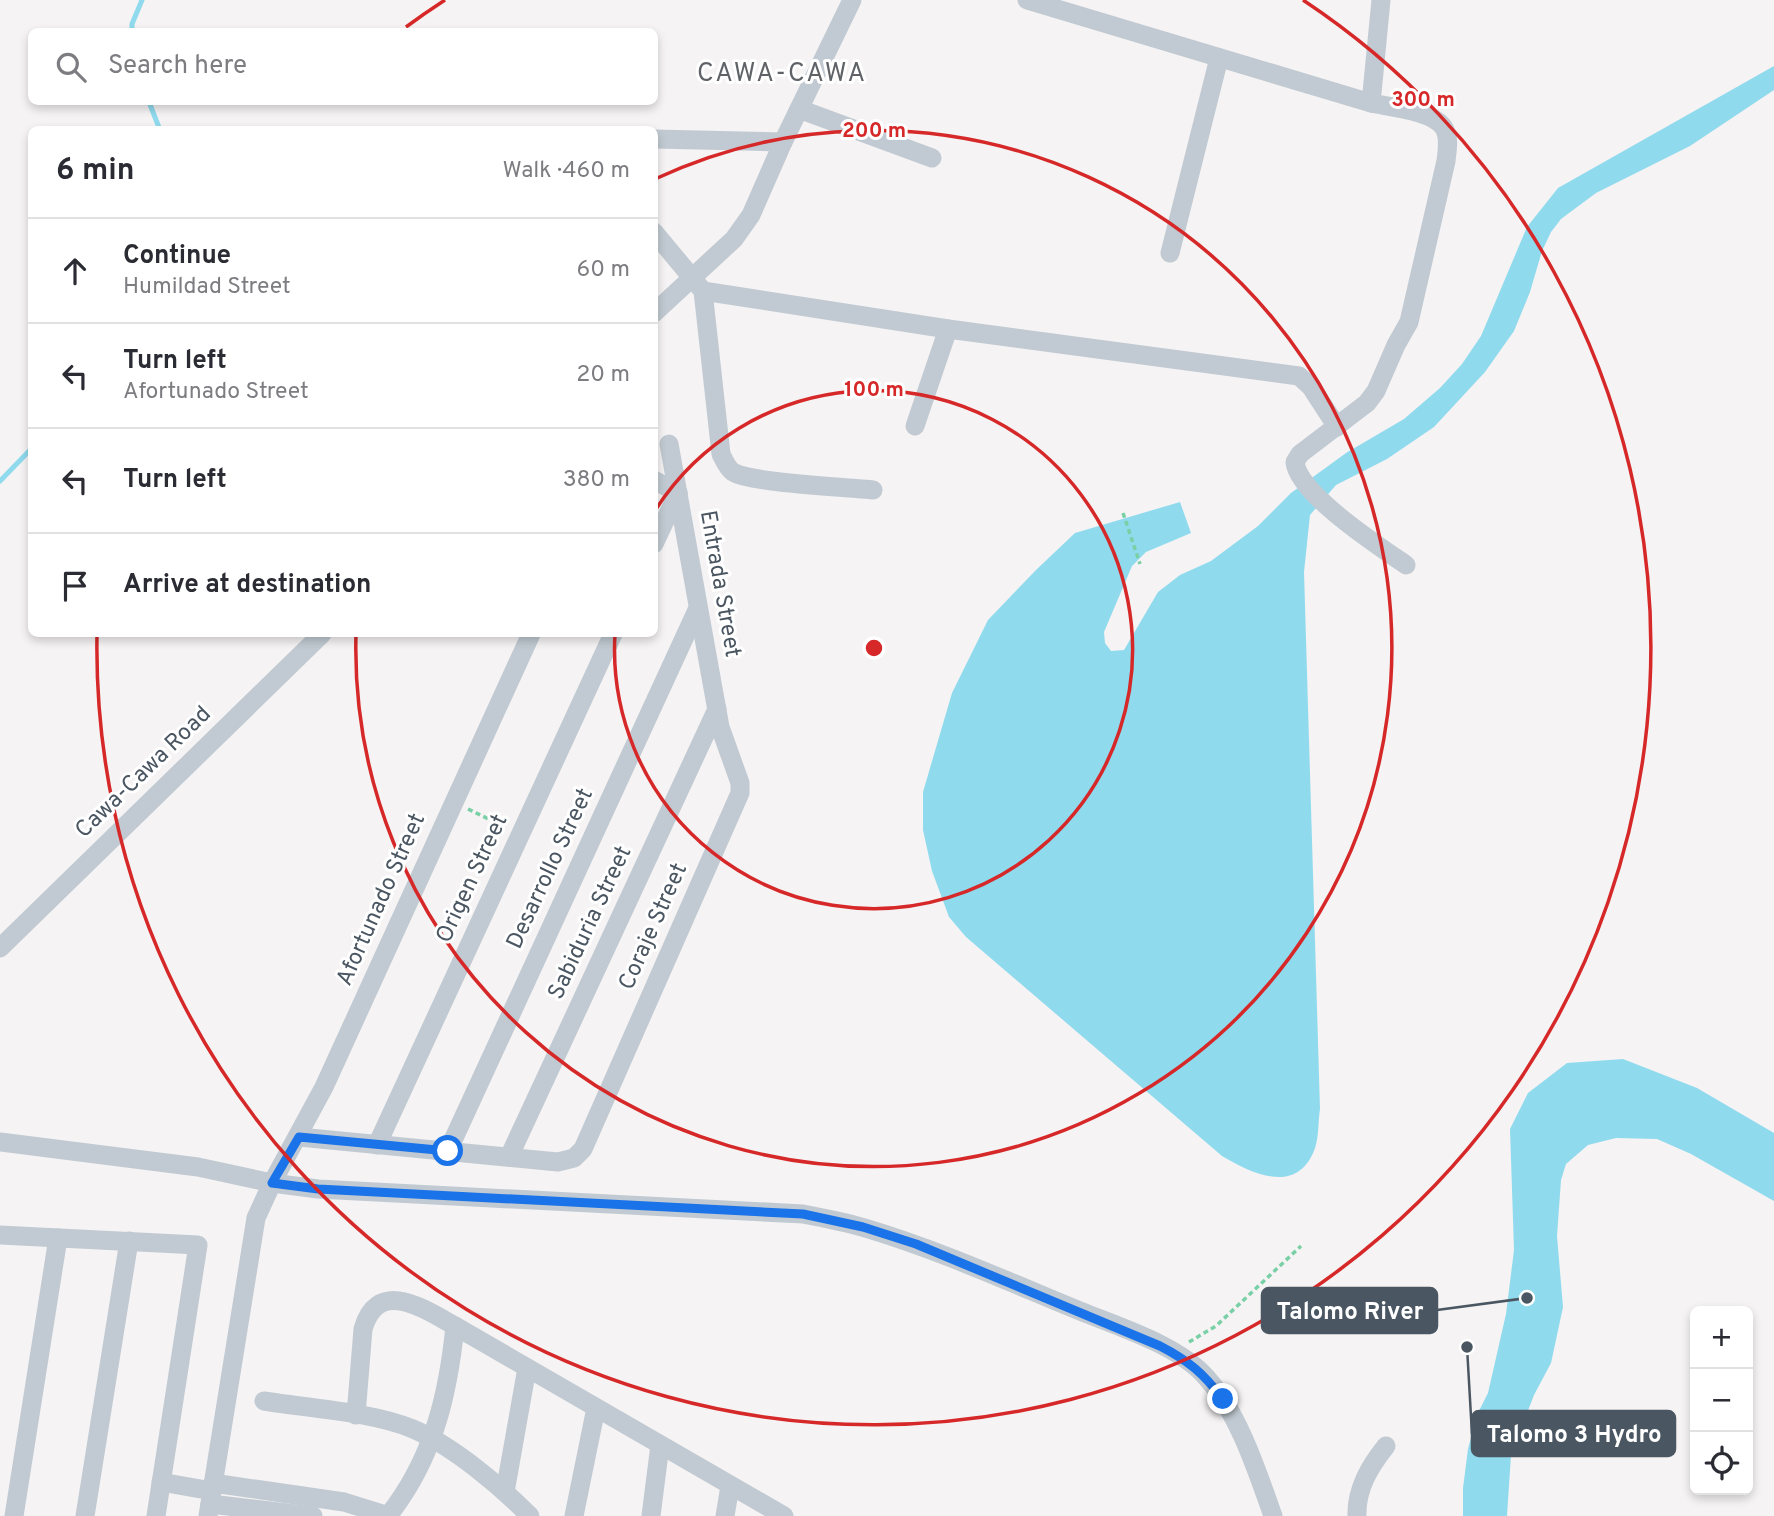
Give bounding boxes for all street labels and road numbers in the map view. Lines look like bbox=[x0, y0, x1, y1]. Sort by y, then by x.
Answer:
street label: Entrada Street bbox=[692, 508, 746, 660]
street label: Cawa-Cawa Road bbox=[70, 701, 218, 845]
street label: Desarrollo Street bbox=[501, 784, 601, 954]
street label: Afortunado Street bbox=[331, 809, 433, 991]
street label: Origen Street bbox=[431, 810, 515, 948]
street label: Sabiduria Street bbox=[543, 842, 639, 1004]
street label: Coraje Street bbox=[613, 859, 695, 995]

